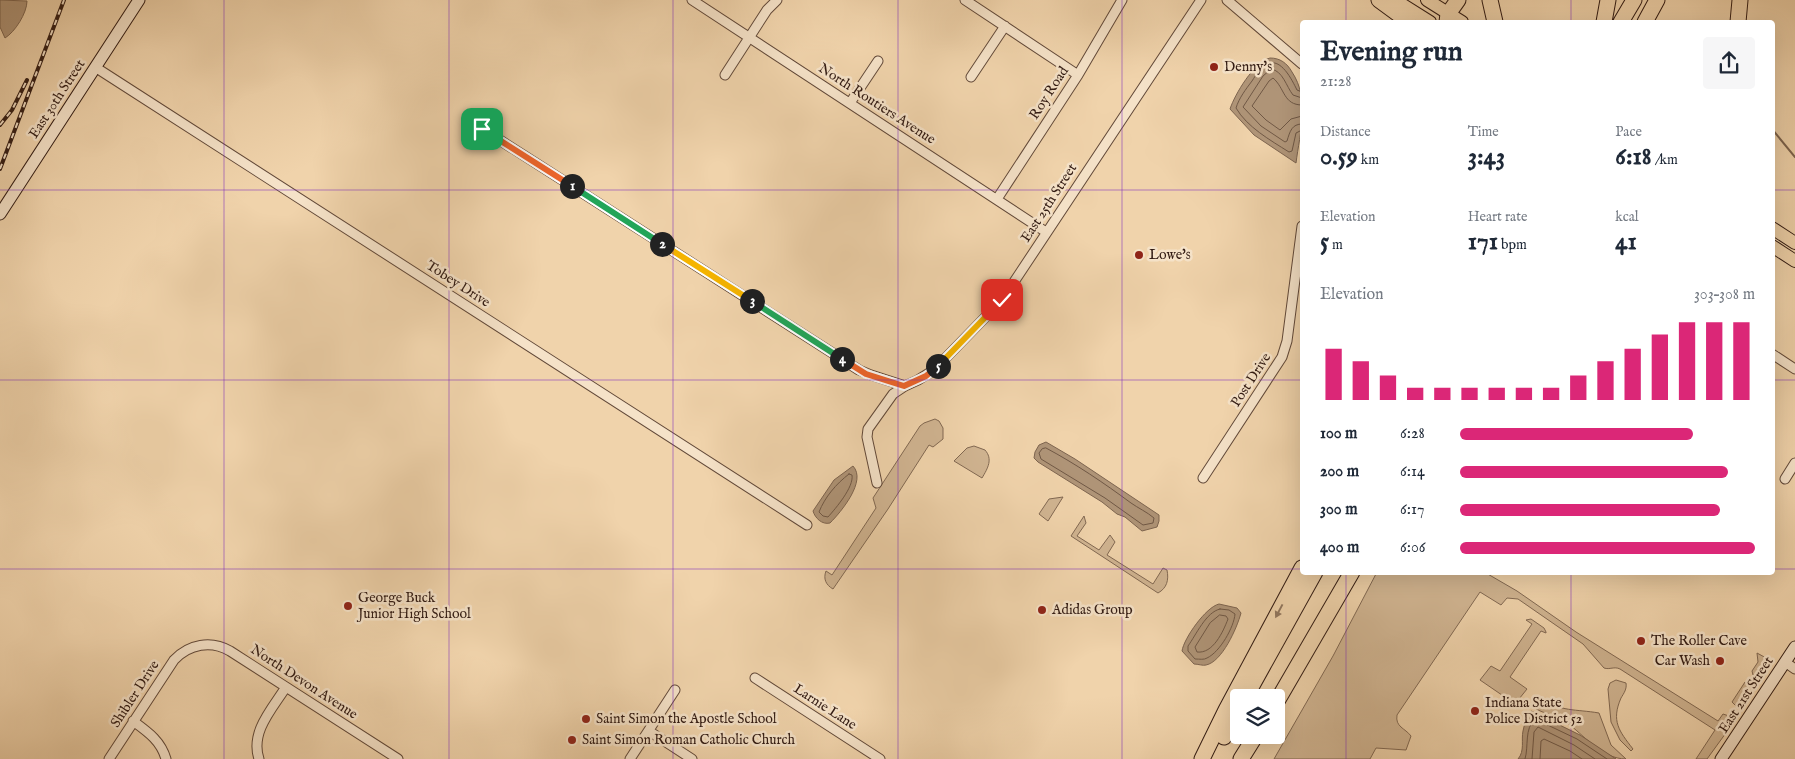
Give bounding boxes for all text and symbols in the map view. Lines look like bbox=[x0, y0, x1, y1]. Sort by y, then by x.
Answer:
text: Evening run bbox=[1320, 35, 1463, 70]
button: share bbox=[1703, 37, 1755, 89]
street label: East 30th Street bbox=[25, 56, 89, 142]
place label: Denny's bbox=[1224, 58, 1272, 76]
street label: North Routiers Avenue bbox=[815, 59, 939, 149]
marker: Denny's bbox=[1208, 61, 1220, 73]
street label: Roy Road bbox=[1025, 63, 1073, 123]
text: 21:28 bbox=[1320, 72, 1351, 92]
pin bbox=[461, 108, 503, 150]
icon: arrive bbox=[468, 115, 496, 143]
text: Distance bbox=[1320, 123, 1371, 141]
text: Time bbox=[1468, 123, 1499, 141]
text: Pace bbox=[1615, 123, 1642, 141]
text: 0.59 bbox=[1320, 141, 1358, 173]
text: 3:43 bbox=[1468, 141, 1505, 173]
text: 6:18 bbox=[1615, 141, 1652, 173]
text: km bbox=[1358, 151, 1379, 169]
text: /km bbox=[1652, 151, 1678, 169]
street label: East 25th Street bbox=[1017, 160, 1081, 246]
pin: 1 bbox=[560, 174, 584, 198]
text: 1 bbox=[570, 177, 575, 195]
text: Elevation bbox=[1320, 208, 1376, 226]
text: Heart rate bbox=[1468, 208, 1527, 226]
text: kcal bbox=[1615, 208, 1639, 226]
text: 5 bbox=[1320, 226, 1329, 258]
text: 171 bbox=[1468, 226, 1498, 258]
text: 41 bbox=[1615, 226, 1637, 258]
pin: 2 bbox=[650, 232, 674, 256]
text: 2 bbox=[659, 235, 666, 253]
text: m bbox=[1329, 236, 1343, 254]
text: bpm bbox=[1498, 236, 1527, 254]
place label: Lowe's bbox=[1149, 246, 1191, 264]
marker: Lowe's bbox=[1133, 249, 1145, 261]
street label: Tobey Drive bbox=[423, 257, 494, 312]
pin bbox=[981, 279, 1023, 321]
text: Elevation bbox=[1320, 285, 1383, 305]
text: 303–308 m bbox=[1694, 285, 1755, 305]
icon: check bbox=[988, 286, 1016, 314]
pin: 3 bbox=[740, 288, 764, 314]
text: 3 bbox=[750, 292, 755, 310]
pin: 4 bbox=[830, 346, 854, 372]
street label: Post Drive bbox=[1227, 349, 1275, 410]
text: 4 bbox=[839, 350, 846, 368]
pin: 5 bbox=[926, 354, 950, 378]
text: 5 bbox=[936, 357, 941, 375]
text: 100 m bbox=[1320, 424, 1357, 444]
text: 6:28 bbox=[1400, 424, 1425, 444]
text: 200 m bbox=[1320, 462, 1359, 482]
text: 6:14 bbox=[1400, 462, 1425, 482]
text: 300 m bbox=[1320, 500, 1358, 520]
text: 6:17 bbox=[1400, 500, 1424, 520]
text: 400 m bbox=[1320, 538, 1359, 558]
text: 6:06 bbox=[1400, 538, 1426, 558]
place label: George Buck Junior High School bbox=[356, 589, 471, 623]
marker: George Buck Junior High School bbox=[342, 600, 354, 612]
place label: Adidas Group bbox=[1051, 601, 1133, 619]
marker: Adidas Group bbox=[1036, 604, 1048, 616]
one-way arrow bbox=[1275, 604, 1284, 618]
place label: The Roller Cave bbox=[1651, 632, 1747, 650]
marker: The Roller Cave bbox=[1635, 635, 1647, 647]
street label: North Devon Avenue bbox=[247, 641, 361, 724]
place label: Car Wash bbox=[1655, 652, 1711, 670]
street label: East 21st Street bbox=[1715, 653, 1778, 737]
marker: Car Wash bbox=[1714, 655, 1726, 667]
street label: Shibler Drive bbox=[107, 656, 164, 731]
street label: Larnie Lane bbox=[790, 680, 860, 734]
map controls bbox=[1230, 689, 1285, 744]
button: layers bbox=[1230, 689, 1285, 744]
place label: Indiana State Police District 52 bbox=[1485, 694, 1583, 728]
marker: Indiana State Police District 52 bbox=[1469, 705, 1481, 717]
place label: Saint Simon the Apostle School bbox=[596, 710, 777, 728]
marker: Saint Simon the Apostle School bbox=[580, 713, 592, 725]
place label: Saint Simon Roman Catholic Church bbox=[582, 731, 796, 749]
marker: Saint Simon Roman Catholic Church bbox=[566, 734, 578, 746]

